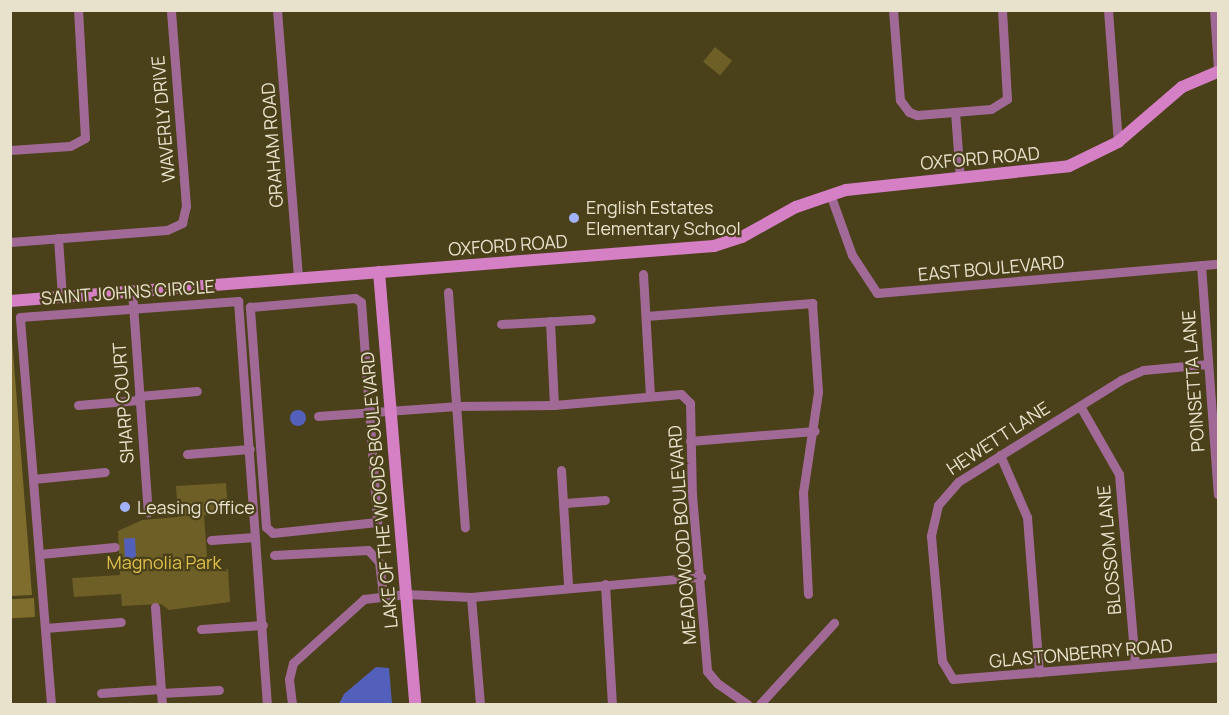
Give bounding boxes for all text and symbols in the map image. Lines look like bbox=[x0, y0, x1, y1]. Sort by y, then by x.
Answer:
street label: WAVERLY DRIVE bbox=[147, 54, 179, 184]
street label: GRAHAM ROAD bbox=[257, 82, 287, 208]
street label: OXFORD ROAD bbox=[919, 142, 1041, 174]
place label: English Estates Elementary School bbox=[586, 197, 741, 240]
marker: English Estates Elementary School bbox=[567, 211, 581, 225]
street label: OXFORD ROAD bbox=[448, 230, 568, 260]
street label: EAST BOULEVARD bbox=[917, 251, 1065, 285]
street label: SAINT JOHNS CIRCLE bbox=[40, 275, 216, 309]
street label: POINSETTA LANE bbox=[1177, 309, 1209, 453]
street label: SHARP COURT bbox=[108, 342, 138, 464]
street label: LAKE OF THE WOODS BOULEVARD bbox=[356, 351, 402, 629]
street label: HEWETT LANE bbox=[942, 397, 1054, 479]
street label: MEADOWOOD BOULEVARD bbox=[664, 424, 700, 646]
street label: BLOSSOM LANE bbox=[1093, 484, 1125, 616]
place label: Leasing Office bbox=[137, 496, 255, 518]
marker: Leasing Office bbox=[118, 500, 132, 514]
park label: Magnolia Park bbox=[107, 551, 221, 573]
street label: GLASTONBERRY ROAD bbox=[988, 634, 1174, 672]

